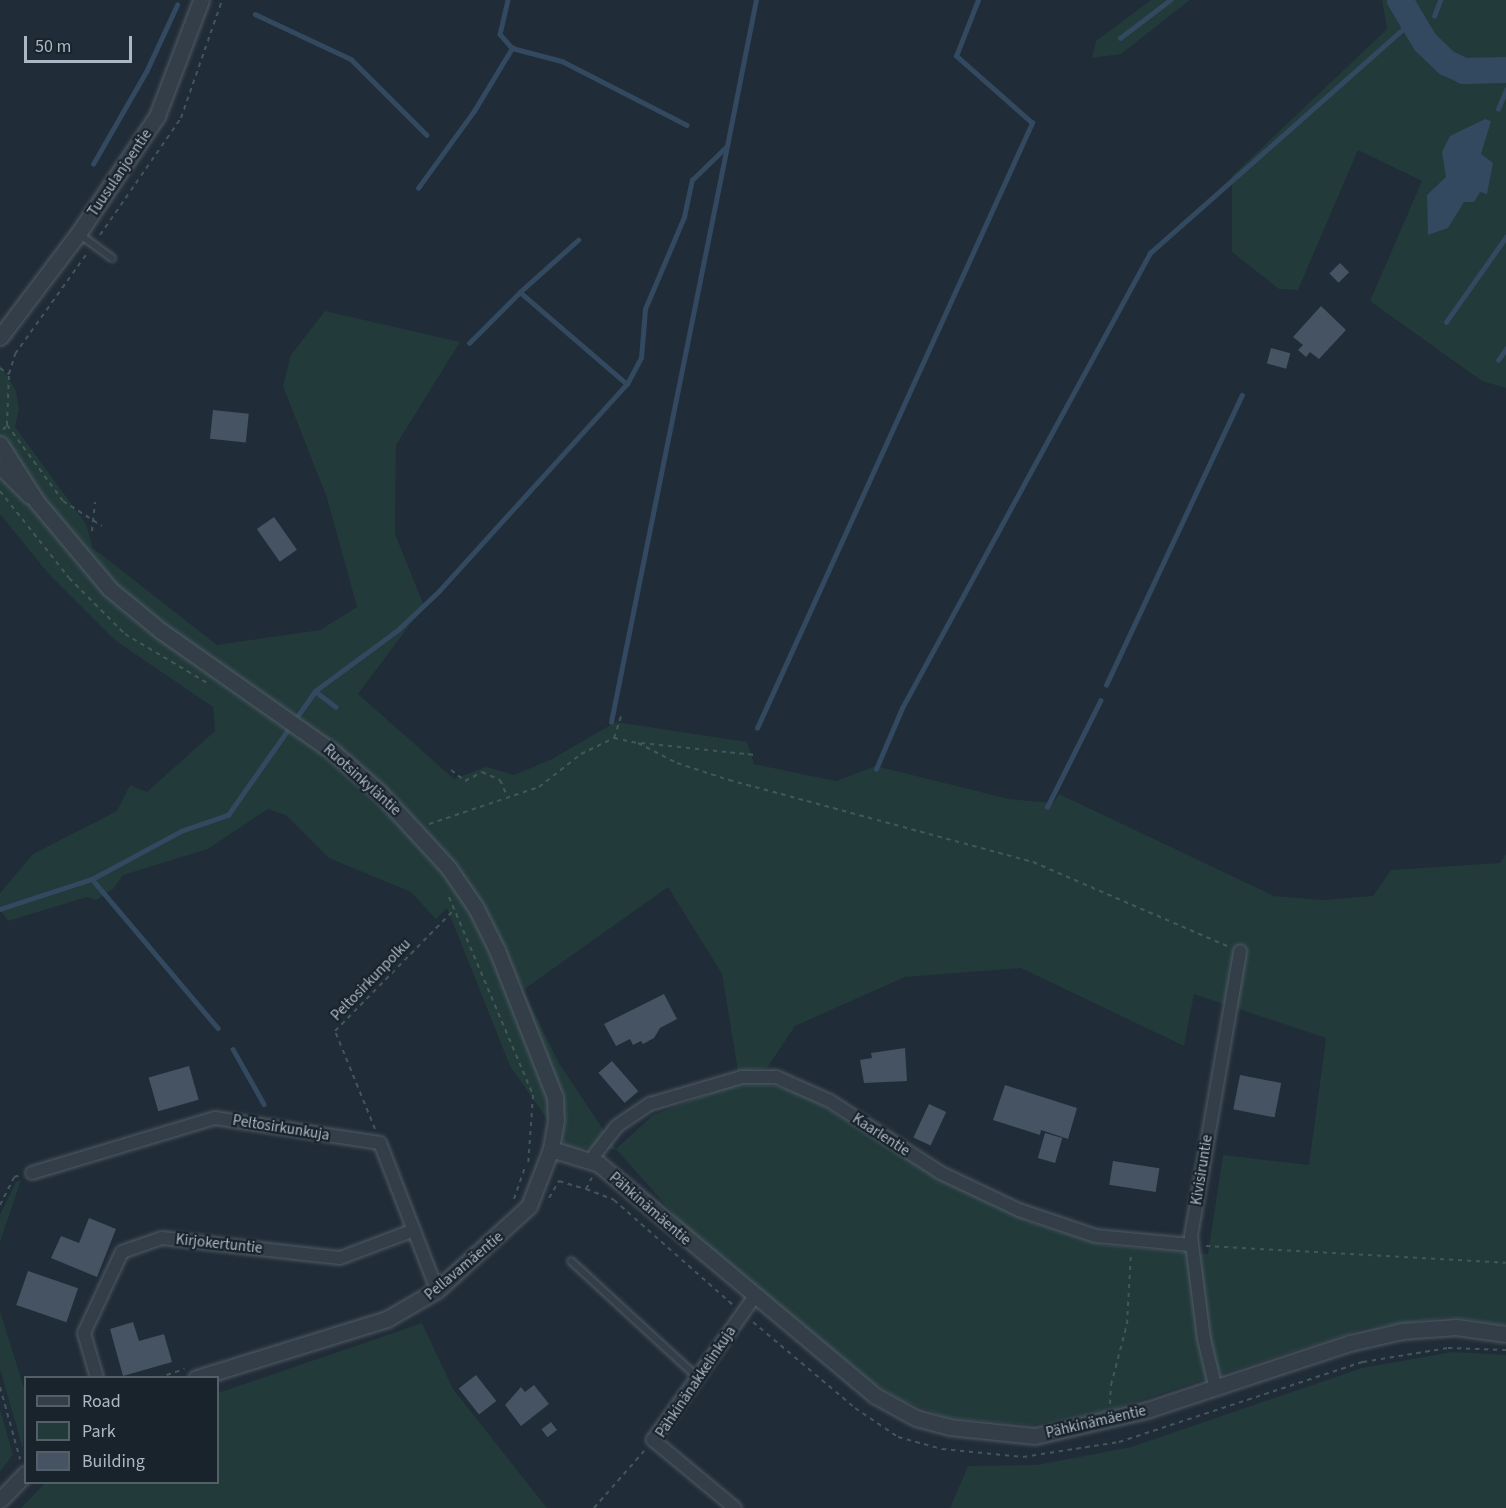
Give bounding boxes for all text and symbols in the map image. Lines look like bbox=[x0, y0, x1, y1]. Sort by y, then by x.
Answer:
scale bar bbox=[27, 24, 135, 62]
text: 50 m bbox=[35, 34, 71, 59]
street label: Tuusulanjoentie bbox=[84, 126, 156, 220]
street label: Ruotsinkyläntie bbox=[320, 741, 404, 819]
street label: Peltosirkunpolku bbox=[327, 935, 415, 1025]
street label: Kaarlentie bbox=[849, 1110, 913, 1160]
street label: Peltosirkunkuja bbox=[231, 1111, 331, 1145]
street label: Kivisiruntie bbox=[1188, 1134, 1216, 1206]
street label: Pähkinämäentie bbox=[605, 1169, 695, 1249]
street label: Pellavamäentie bbox=[421, 1228, 507, 1304]
street label: Kirjokertuntie bbox=[175, 1231, 263, 1257]
street label: Pähkinänakkelinkuja bbox=[652, 1323, 740, 1441]
legend bbox=[24, 1376, 219, 1484]
text: Road bbox=[82, 1389, 121, 1414]
street label: Pähkinämäentie bbox=[1044, 1402, 1148, 1442]
text: Park bbox=[82, 1419, 116, 1444]
text: Building bbox=[82, 1449, 145, 1474]

